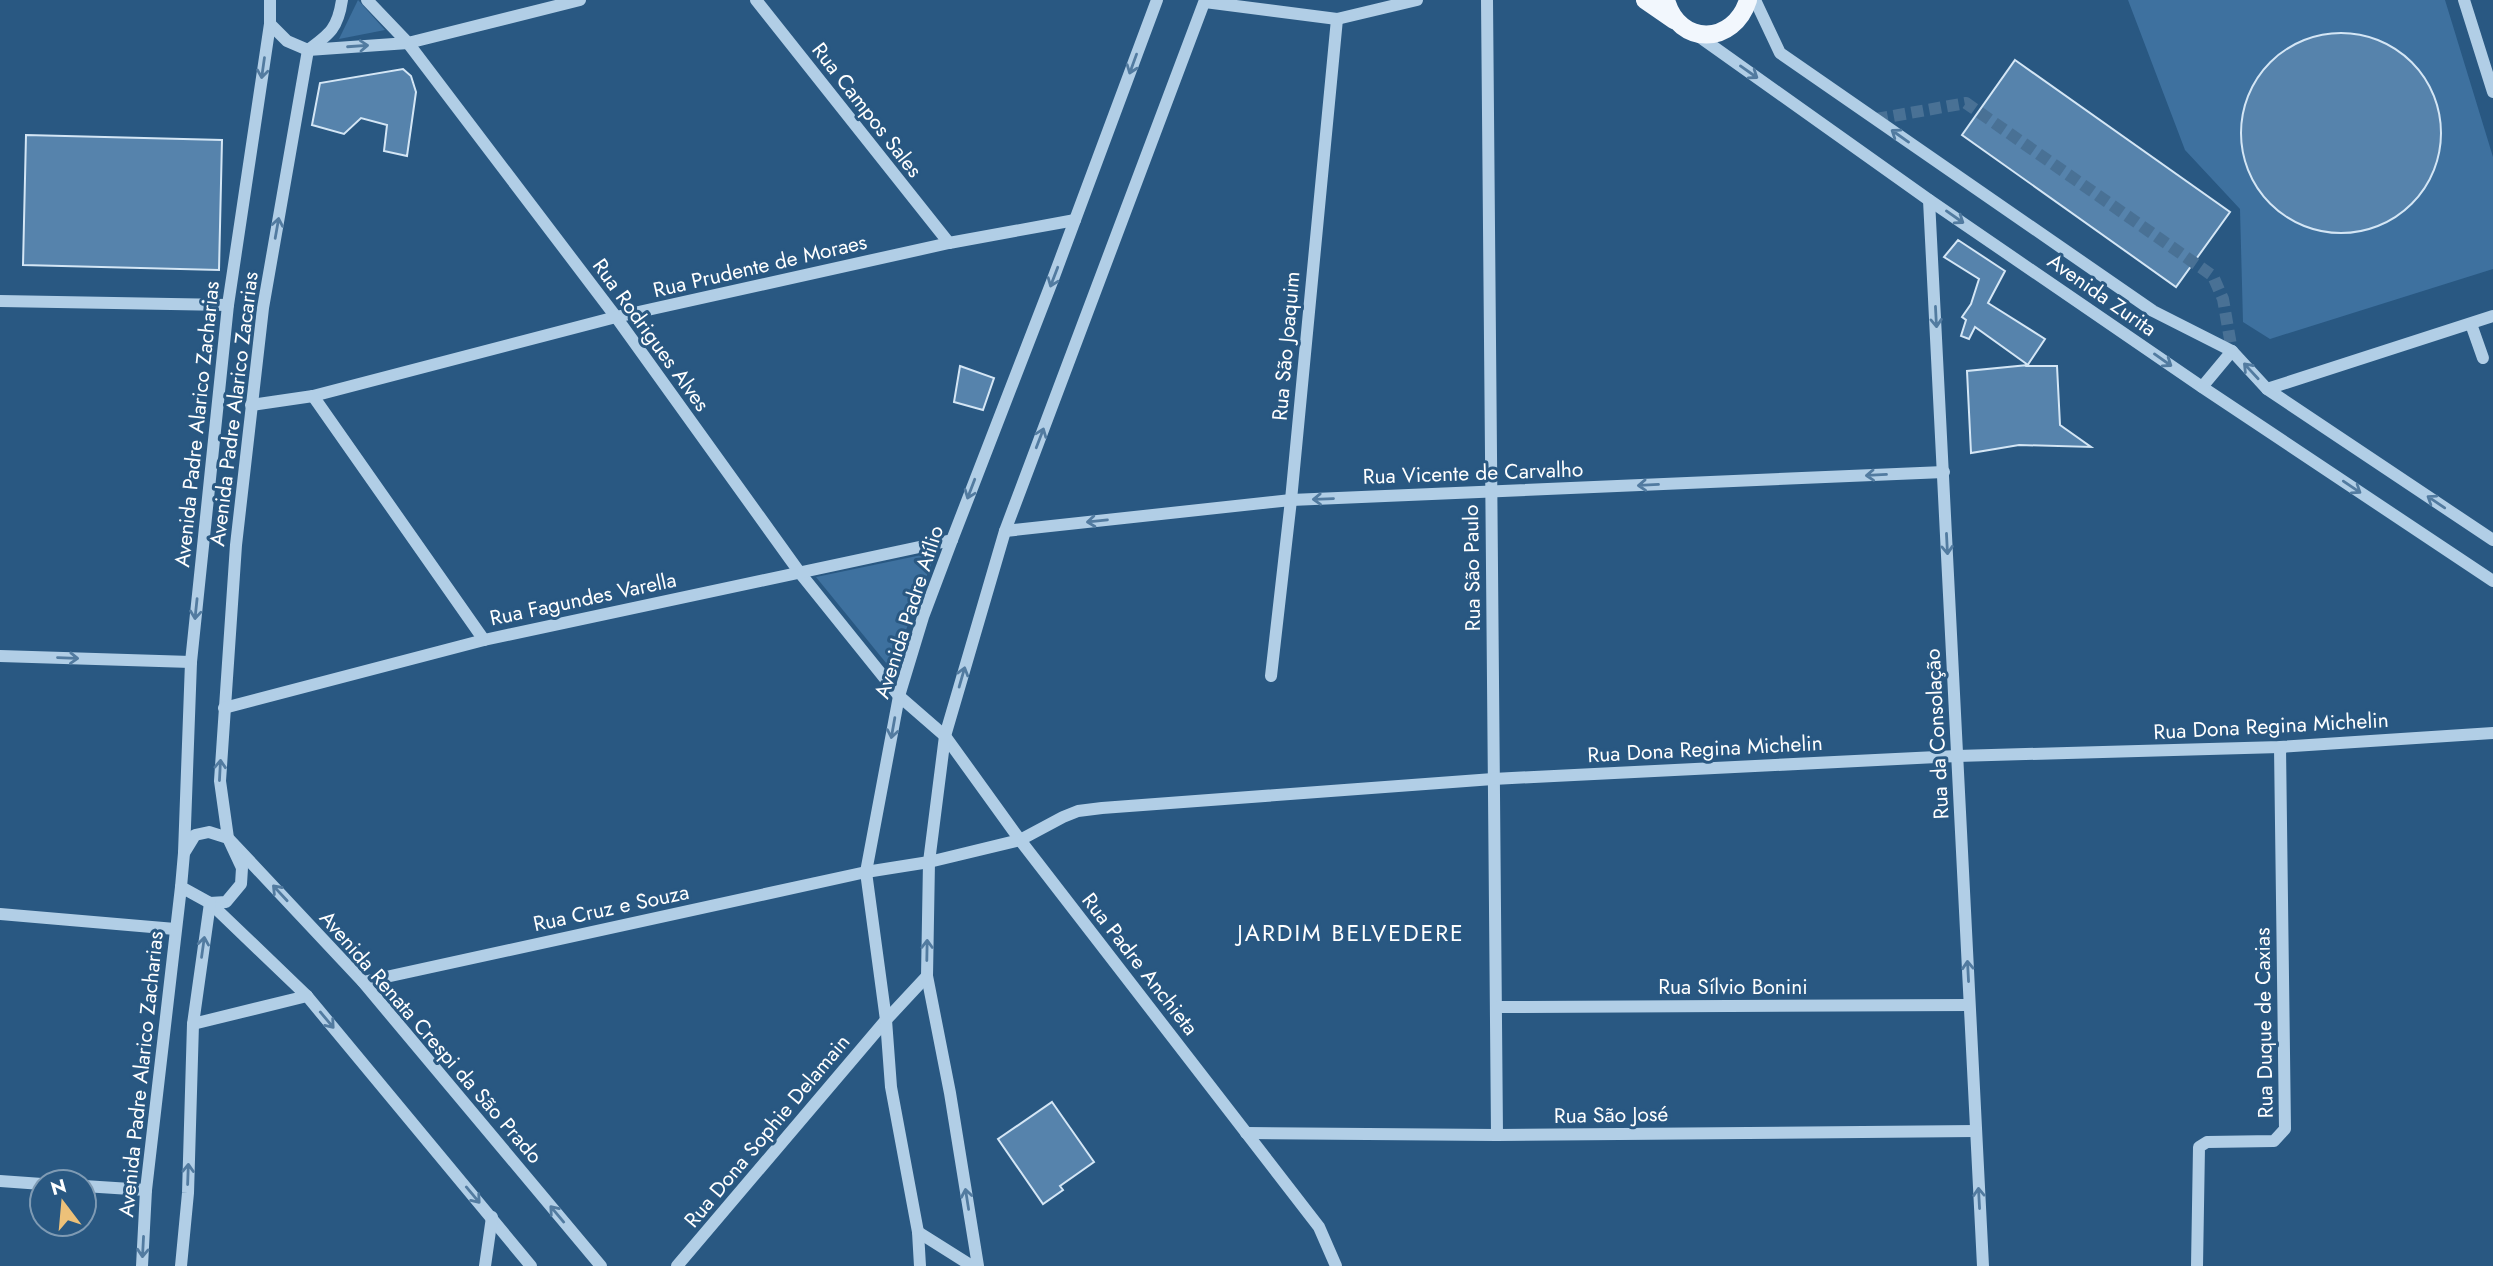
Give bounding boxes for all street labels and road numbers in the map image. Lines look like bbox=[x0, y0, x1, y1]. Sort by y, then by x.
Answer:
street label: Rua Campos Sales bbox=[805, 36, 929, 184]
street label: Rua Prudente de Moraes bbox=[650, 227, 870, 305]
street label: Avenida Zurita bbox=[2041, 246, 2163, 344]
street label: Rua Rodrigues Alves bbox=[585, 252, 717, 418]
street label: Avenida Padre Alarico Zacarias bbox=[202, 270, 266, 548]
street label: Rua São Joaquim bbox=[1265, 270, 1307, 422]
street label: Avenida Padre Alarico Zacharias bbox=[167, 279, 227, 569]
street label: Rua Vicente de Carvalho bbox=[1362, 454, 1584, 492]
street label: Rua São Paulo bbox=[1456, 504, 1488, 632]
street label: Avenida Padre Atílio bbox=[867, 522, 951, 702]
street label: Rua Fagundes Varella bbox=[487, 565, 679, 633]
street label: Rua da Consolação bbox=[1918, 648, 1956, 820]
street label: Rua Dona Regina Michelin bbox=[2153, 705, 2389, 747]
street label: Rua Dona Regina Michelin bbox=[1587, 728, 1823, 770]
street label: Rua Cruz e Souza bbox=[530, 877, 692, 939]
street label: Rua Padre Anchieta bbox=[1075, 886, 1205, 1042]
street label: Avenida Renata Crespi da São Prado bbox=[313, 904, 549, 1170]
street label: Rua Duque de Caxias bbox=[2247, 927, 2281, 1119]
street label: Avenida Padre Alarico Zacharias bbox=[111, 929, 171, 1219]
street label: Rua Sílvio Bonini bbox=[1658, 972, 1808, 1002]
street label: Rua Dona Sophie Delamain bbox=[677, 1028, 857, 1234]
street label: Rua São José bbox=[1554, 1099, 1669, 1131]

